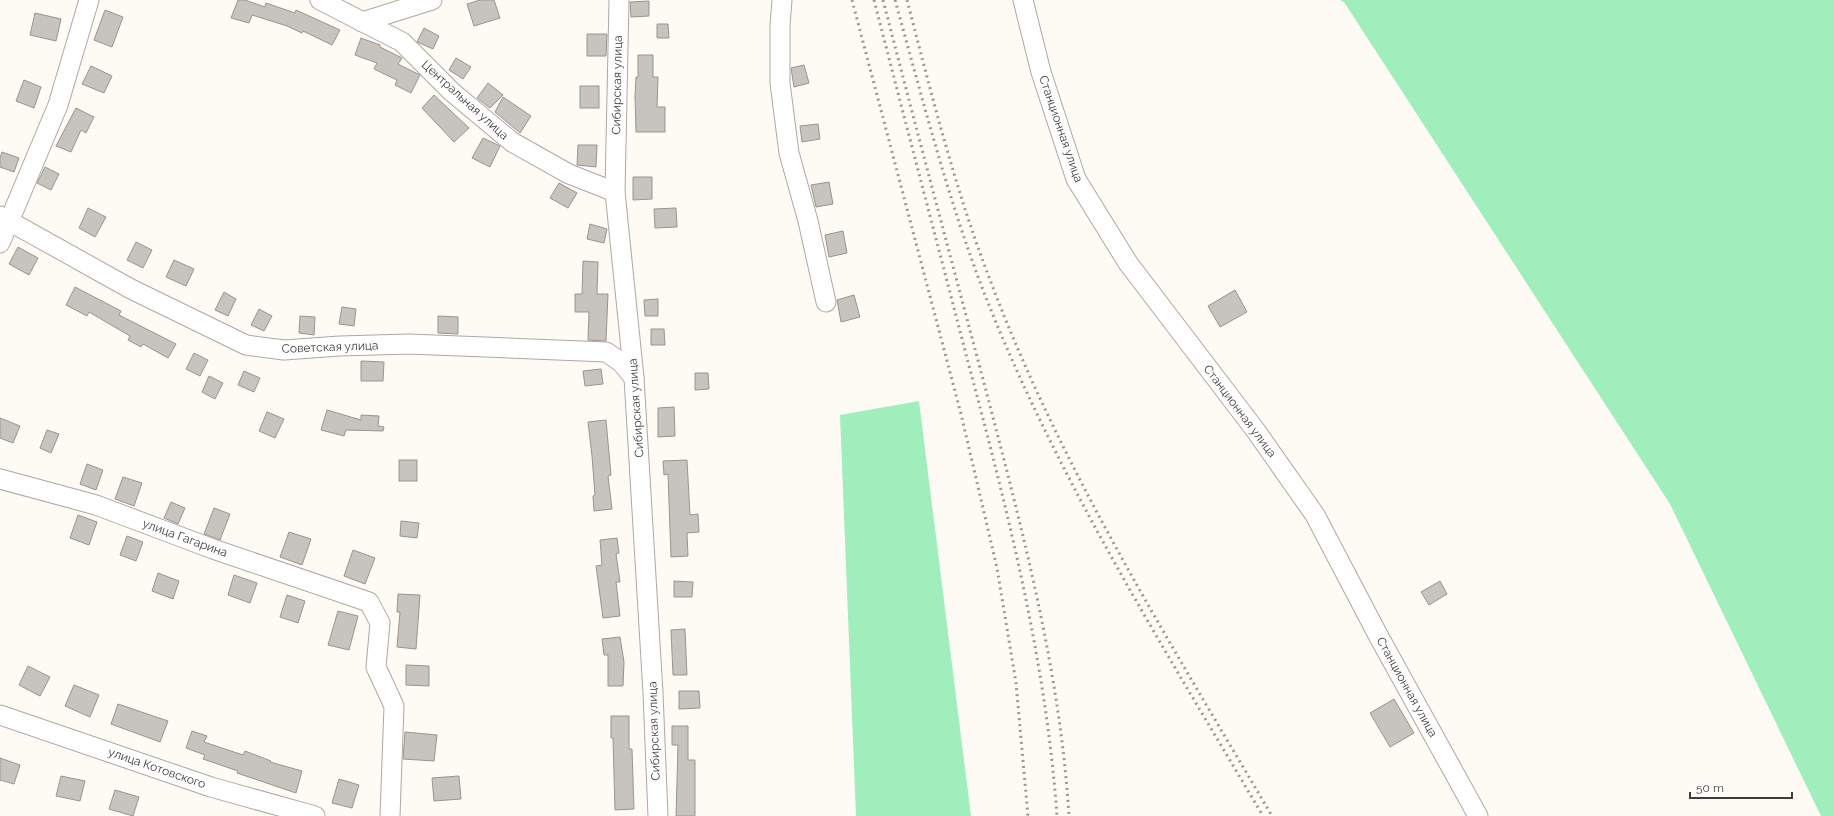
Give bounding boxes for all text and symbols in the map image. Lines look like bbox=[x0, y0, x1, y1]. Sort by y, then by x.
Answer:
street label: Сибирская улица bbox=[609, 35, 625, 135]
street label: Центральная улица bbox=[419, 57, 511, 143]
street label: Станционная улица bbox=[1036, 74, 1086, 184]
street label: Советская улица bbox=[281, 338, 379, 356]
street label: Сибирская улица bbox=[626, 358, 646, 458]
street label: Станционная улица bbox=[1201, 362, 1279, 460]
street label: улица Гагарина bbox=[141, 516, 229, 560]
street label: Станционная улица bbox=[1374, 635, 1440, 739]
street label: Сибирская улица bbox=[645, 681, 663, 781]
street label: улица Котовского bbox=[106, 745, 208, 791]
scale bar bbox=[1690, 774, 1792, 800]
text: 50 m bbox=[1696, 781, 1724, 795]

